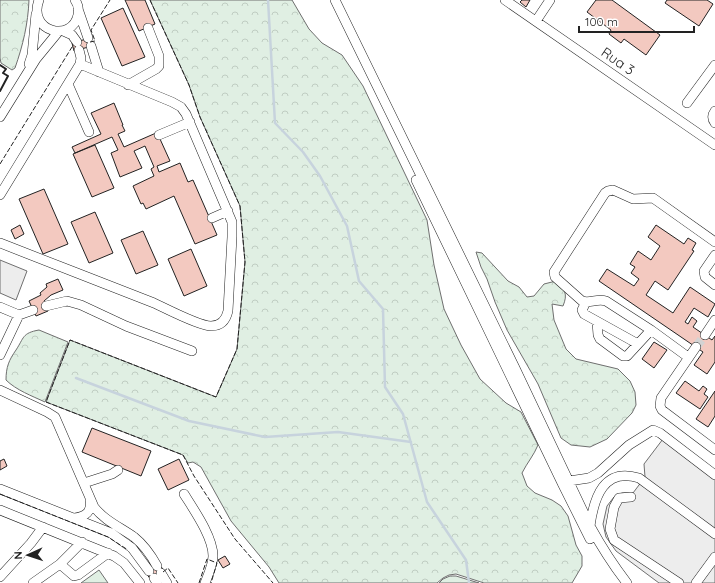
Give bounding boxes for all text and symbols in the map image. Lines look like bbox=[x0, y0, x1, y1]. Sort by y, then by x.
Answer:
scale bar bbox=[579, 8, 694, 34]
text: 100 m bbox=[585, 14, 618, 29]
street label: Rua 3 bbox=[598, 43, 638, 79]
north arrow bbox=[8, 535, 48, 575]
text: N bbox=[11, 551, 25, 560]

